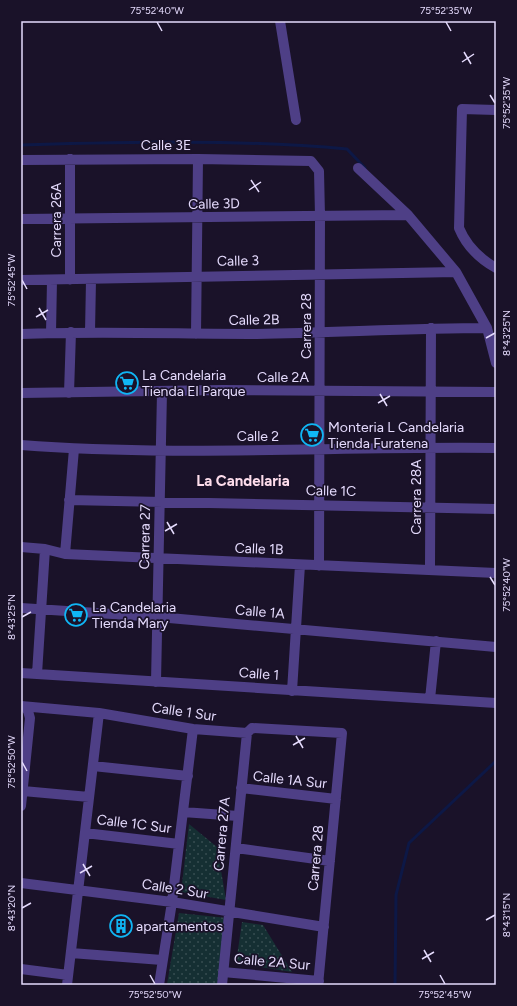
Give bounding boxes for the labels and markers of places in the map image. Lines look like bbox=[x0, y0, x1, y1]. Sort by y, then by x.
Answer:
place label: La Candelaria Tienda El Parque bbox=[142, 367, 246, 400]
supermarket icon: La Candelaria Tienda El Parque bbox=[114, 370, 140, 396]
place label: Monteria L Candelaria Tienda Furatena bbox=[328, 419, 464, 452]
supermarket icon: Monteria L Candelaria Tienda Furatena bbox=[299, 422, 325, 448]
place label: La Candelaria Tienda Mary bbox=[92, 599, 176, 632]
supermarket icon: La Candelaria Tienda Mary bbox=[63, 602, 89, 628]
building icon: apartamentos bbox=[108, 913, 134, 939]
place label: apartamentos bbox=[136, 918, 223, 935]

